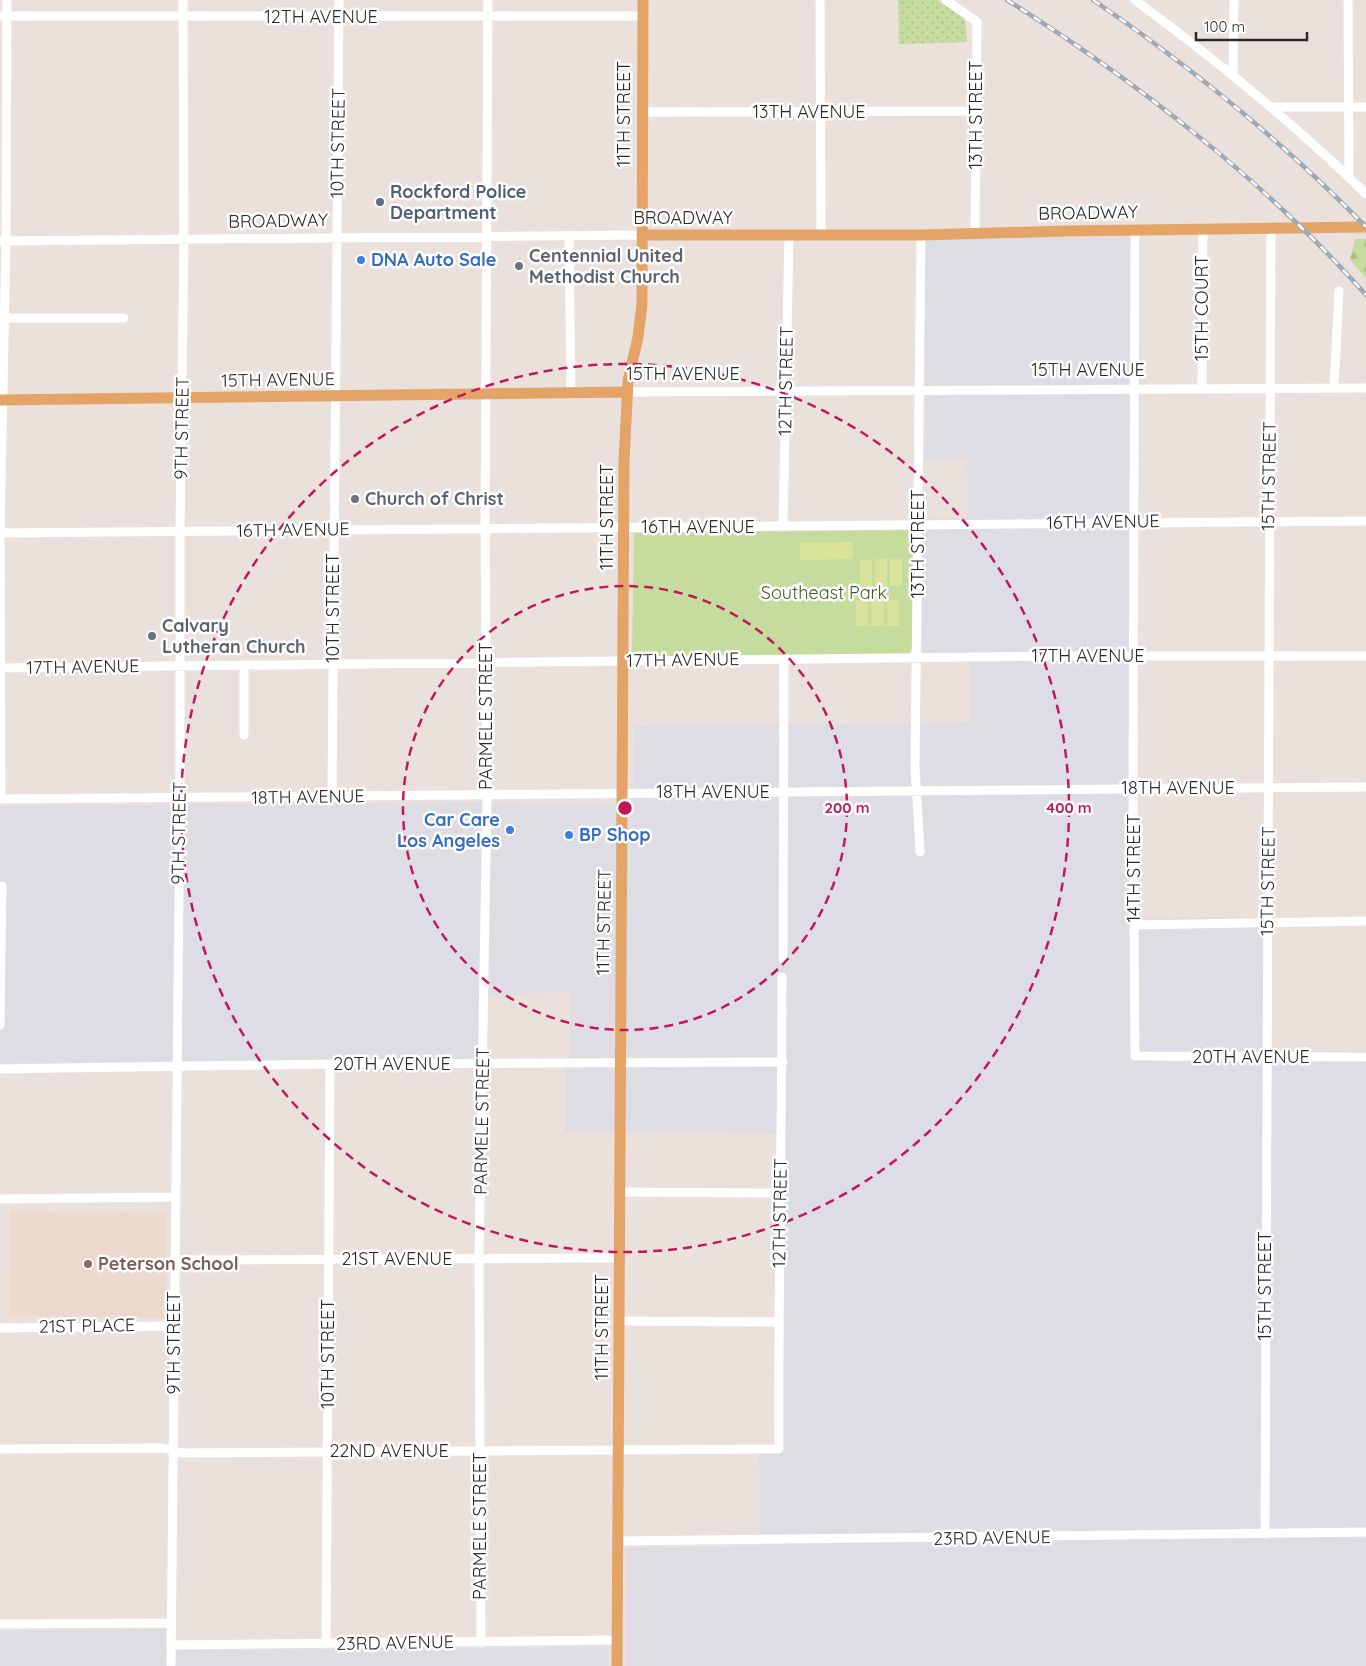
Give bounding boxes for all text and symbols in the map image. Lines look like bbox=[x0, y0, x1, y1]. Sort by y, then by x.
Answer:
street label: 12TH AVENUE bbox=[264, 5, 378, 28]
scale bar bbox=[1196, 10, 1307, 42]
text: 100 m bbox=[1204, 17, 1245, 36]
street label: 13TH STREET bbox=[964, 60, 987, 170]
street label: 11TH STREET bbox=[612, 61, 635, 167]
street label: 10TH STREET bbox=[325, 88, 350, 198]
street label: 13TH AVENUE bbox=[752, 100, 866, 123]
place label: Rockford Police Department bbox=[390, 180, 526, 224]
marker: Rockford Police Department bbox=[374, 196, 386, 208]
street label: BROADWAY bbox=[1038, 200, 1138, 225]
street label: BROADWAY bbox=[633, 206, 733, 229]
street label: BROADWAY bbox=[228, 208, 328, 233]
place label: Centennial United Methodist Church bbox=[529, 244, 683, 288]
place label: DNA Auto Sale bbox=[371, 248, 496, 271]
marker: DNA Auto Sale bbox=[355, 254, 367, 266]
street label: 15TH COURT bbox=[1190, 255, 1213, 361]
marker: Centennial United Methodist Church bbox=[513, 260, 525, 272]
street label: 12TH STREET bbox=[773, 326, 798, 436]
street label: 15TH AVENUE bbox=[1031, 358, 1145, 381]
street label: 15TH AVENUE bbox=[626, 362, 740, 385]
street label: 15TH AVENUE bbox=[221, 367, 335, 392]
street label: 9TH STREET bbox=[169, 376, 194, 480]
street label: 15TH STREET bbox=[1256, 421, 1281, 531]
street label: 11TH STREET bbox=[595, 464, 618, 570]
place label: Church of Christ bbox=[365, 487, 504, 510]
street label: 13TH STREET bbox=[906, 489, 929, 599]
marker: Church of Christ bbox=[349, 493, 361, 505]
street label: 16TH AVENUE bbox=[1046, 509, 1160, 534]
street label: 16TH AVENUE bbox=[641, 515, 755, 538]
street label: 16TH AVENUE bbox=[236, 517, 350, 542]
street label: 10TH STREET bbox=[321, 553, 344, 663]
park label: Southeast Park bbox=[761, 581, 887, 604]
place label: Calvary Lutheran Church bbox=[162, 614, 306, 658]
marker: Calvary Lutheran Church bbox=[146, 630, 158, 642]
street label: PARMELE STREET bbox=[474, 642, 497, 790]
street label: 17TH AVENUE bbox=[1032, 644, 1145, 667]
street label: 17TH AVENUE bbox=[626, 647, 740, 672]
street label: 17TH AVENUE bbox=[26, 654, 140, 679]
street label: 18TH AVENUE bbox=[1121, 776, 1235, 799]
street label: 18TH AVENUE bbox=[656, 780, 770, 803]
street label: 9TH STREET bbox=[166, 781, 191, 885]
street label: 18TH AVENUE bbox=[251, 784, 365, 809]
text: 200 m bbox=[825, 798, 870, 817]
text: 400 m bbox=[1046, 798, 1092, 817]
centre of rings bbox=[616, 799, 634, 817]
place label: Car Care Los Angeles bbox=[397, 808, 500, 852]
street label: 14TH STREET bbox=[1122, 813, 1145, 923]
place label: BP Shop bbox=[579, 823, 651, 846]
marker: Car Care Los Angeles bbox=[504, 824, 516, 836]
street label: 15TH STREET bbox=[1255, 826, 1280, 936]
marker: BP Shop bbox=[563, 829, 575, 841]
street label: 11TH STREET bbox=[591, 868, 616, 975]
street label: 20TH AVENUE bbox=[1192, 1045, 1310, 1068]
street label: PARMELE STREET bbox=[469, 1047, 494, 1195]
street label: 20TH AVENUE bbox=[333, 1052, 451, 1075]
street label: 12TH STREET bbox=[767, 1158, 792, 1268]
street label: 15TH STREET bbox=[1253, 1231, 1276, 1341]
street label: 21ST AVENUE bbox=[342, 1247, 452, 1270]
place label: Peterson School bbox=[98, 1252, 239, 1275]
marker: Peterson School bbox=[82, 1258, 94, 1270]
street label: 11TH STREET bbox=[590, 1274, 613, 1380]
street label: 9TH STREET bbox=[162, 1291, 185, 1395]
street label: 10TH STREET bbox=[316, 1299, 339, 1409]
street label: 21ST PLACE bbox=[39, 1313, 135, 1338]
street label: 22ND AVENUE bbox=[329, 1439, 449, 1462]
street label: PARMELE STREET bbox=[468, 1452, 491, 1600]
street label: 23RD AVENUE bbox=[933, 1525, 1051, 1550]
street label: 23RD AVENUE bbox=[336, 1630, 454, 1655]

